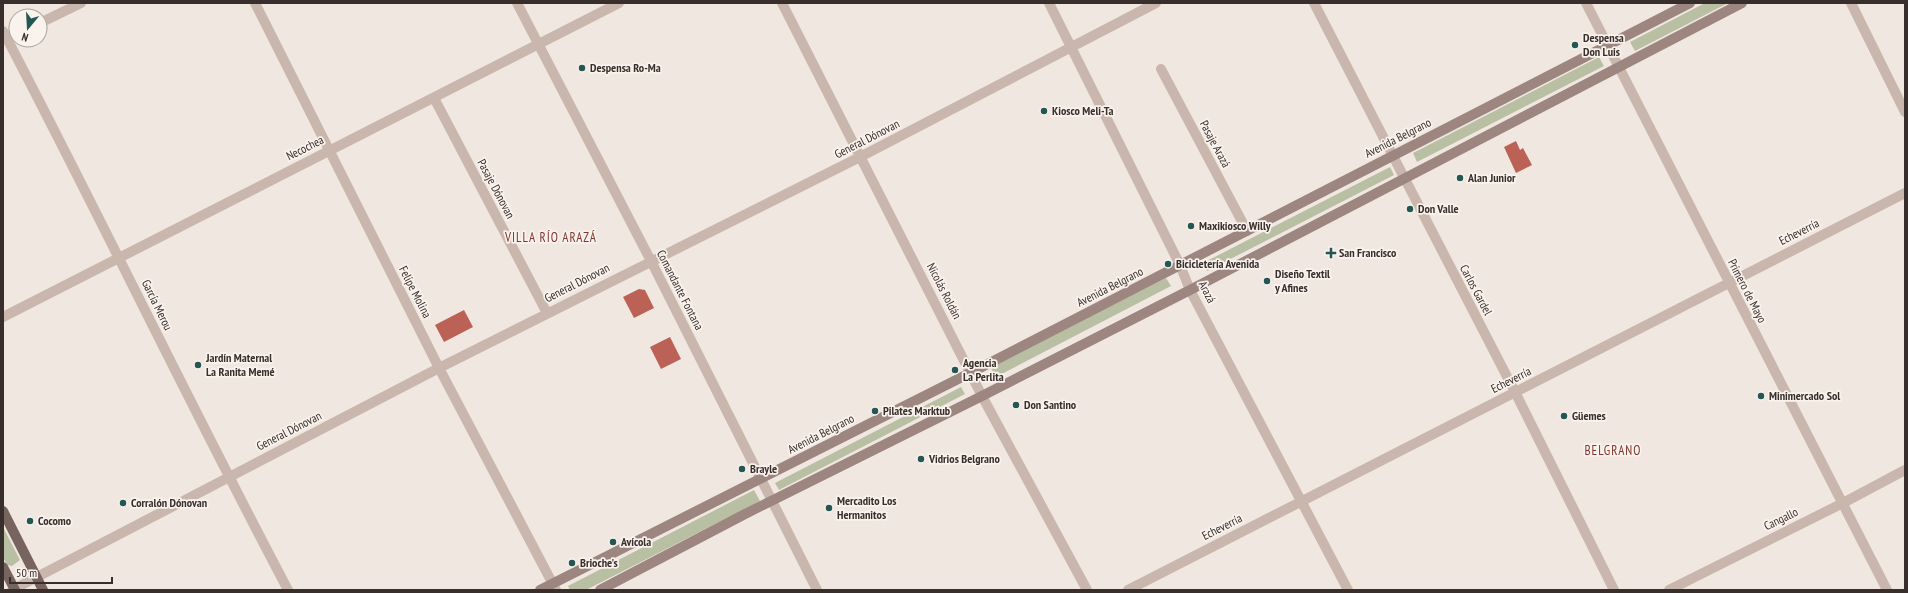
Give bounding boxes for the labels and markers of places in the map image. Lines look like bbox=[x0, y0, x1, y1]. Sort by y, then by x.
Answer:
place label: Despensa Don Luis bbox=[1583, 30, 1624, 59]
marker: Despensa Don Luis bbox=[1570, 40, 1580, 50]
place label: Despensa Ro-Ma bbox=[590, 60, 661, 75]
marker: Despensa Ro-Ma bbox=[577, 63, 587, 73]
place label: Kiosco Meli-Ta bbox=[1052, 103, 1113, 118]
marker: Kiosco Meli-Ta bbox=[1039, 106, 1049, 116]
place label: Alan Junior bbox=[1467, 170, 1516, 185]
marker: Alan Junior bbox=[1455, 173, 1465, 183]
place label: Don Valle bbox=[1418, 201, 1459, 216]
marker: Don Valle bbox=[1405, 204, 1415, 214]
place label: Maxikiosco Willy bbox=[1199, 218, 1271, 233]
marker: Maxikiosco Willy bbox=[1186, 221, 1196, 231]
place label: San Francisco bbox=[1339, 245, 1397, 260]
marker: San Francisco bbox=[1326, 248, 1336, 258]
place label: Bicicletería Avenida bbox=[1176, 256, 1259, 271]
marker: Bicicletería Avenida bbox=[1163, 259, 1173, 269]
place label: Diseño Textil y Afines bbox=[1274, 266, 1330, 295]
marker: Diseño Textil y Afines bbox=[1262, 276, 1272, 286]
place label: Jardín Maternal La Ranita Memé bbox=[205, 350, 275, 379]
place label: Agencia La Perlita bbox=[962, 355, 1004, 384]
marker: Jardín Maternal La Ranita Memé bbox=[193, 360, 203, 370]
marker: Agencia La Perlita bbox=[950, 365, 960, 375]
place label: Minimercado Sol bbox=[1769, 388, 1840, 403]
marker: Minimercado Sol bbox=[1756, 391, 1766, 401]
place label: Don Santino bbox=[1024, 397, 1077, 412]
marker: Don Santino bbox=[1011, 400, 1021, 410]
place label: Pilates Marktub bbox=[883, 403, 951, 418]
marker: Pilates Marktub bbox=[870, 406, 880, 416]
place label: Güemes bbox=[1572, 408, 1606, 423]
marker: Güemes bbox=[1559, 411, 1569, 421]
place label: Vidrios Belgrano bbox=[928, 451, 1000, 466]
marker: Vidrios Belgrano bbox=[916, 454, 926, 464]
place label: Brayle bbox=[750, 461, 777, 476]
marker: Brayle bbox=[737, 464, 747, 474]
place label: Mercadito Los Hermanitos bbox=[837, 493, 896, 522]
place label: Corralón Dónovan bbox=[131, 495, 207, 510]
marker: Corralón Dónovan bbox=[118, 498, 128, 508]
marker: Mercadito Los Hermanitos bbox=[824, 503, 834, 513]
place label: Cocomo bbox=[38, 513, 72, 528]
marker: Cocomo bbox=[25, 516, 35, 526]
place label: Avícola bbox=[620, 534, 651, 549]
marker: Avícola bbox=[608, 537, 618, 547]
place label: Brioche's bbox=[580, 555, 618, 570]
marker: Brioche's bbox=[567, 558, 577, 568]

